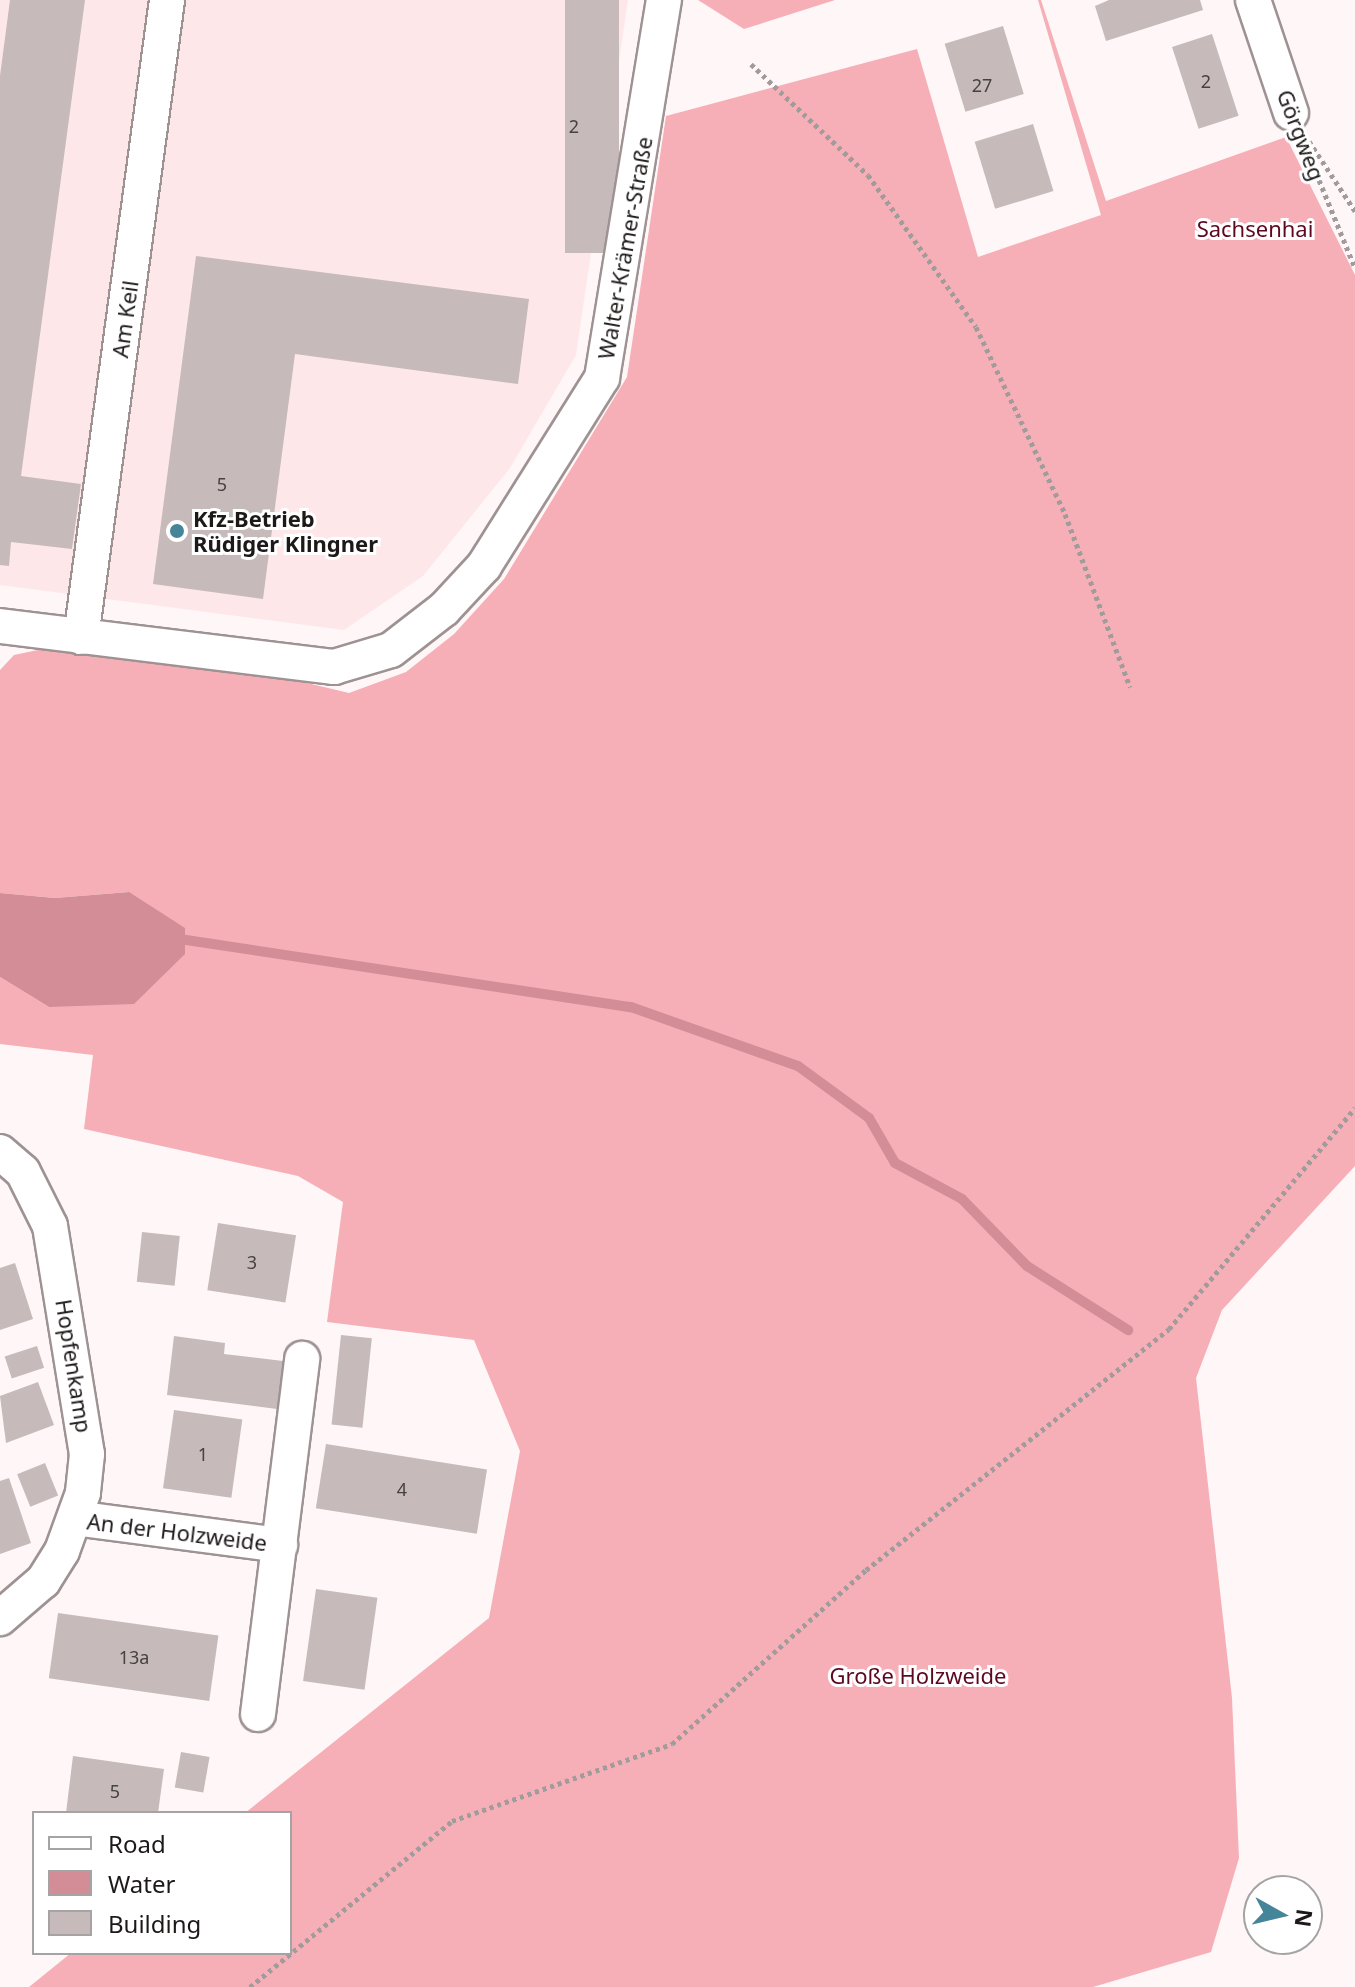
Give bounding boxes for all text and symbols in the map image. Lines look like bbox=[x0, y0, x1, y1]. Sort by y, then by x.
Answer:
house number: 2 bbox=[1201, 70, 1211, 92]
house number: 27 bbox=[972, 74, 992, 96]
street label: Görgweg bbox=[1272, 86, 1330, 184]
house number: 2 bbox=[569, 115, 579, 137]
street label: Walter-Krämer-Straße bbox=[592, 135, 658, 361]
park label: Sachsenhai bbox=[1197, 216, 1313, 242]
street label: Am Keil bbox=[107, 279, 143, 359]
house number: 5 bbox=[217, 473, 227, 495]
place label: Kfz-Betrieb Rüdiger Klingner bbox=[193, 505, 378, 556]
marker: Kfz-Betrieb Rüdiger Klingner bbox=[168, 522, 186, 540]
house number: 3 bbox=[247, 1251, 257, 1273]
street label: Hopfenkamp bbox=[50, 1297, 98, 1435]
house number: 1 bbox=[198, 1443, 208, 1465]
house number: 4 bbox=[397, 1478, 407, 1500]
street label: An der Holzweide bbox=[86, 1508, 268, 1556]
house number: 13a bbox=[119, 1646, 149, 1668]
park label: Große Holzweide bbox=[830, 1663, 1006, 1689]
house number: 5 bbox=[110, 1780, 120, 1802]
legend bbox=[32, 1811, 292, 1955]
text: Road bbox=[108, 1827, 166, 1860]
text: Water bbox=[108, 1867, 175, 1900]
north arrow bbox=[1243, 1875, 1323, 1955]
text: Building bbox=[108, 1907, 201, 1940]
text: N bbox=[1289, 1907, 1321, 1929]

